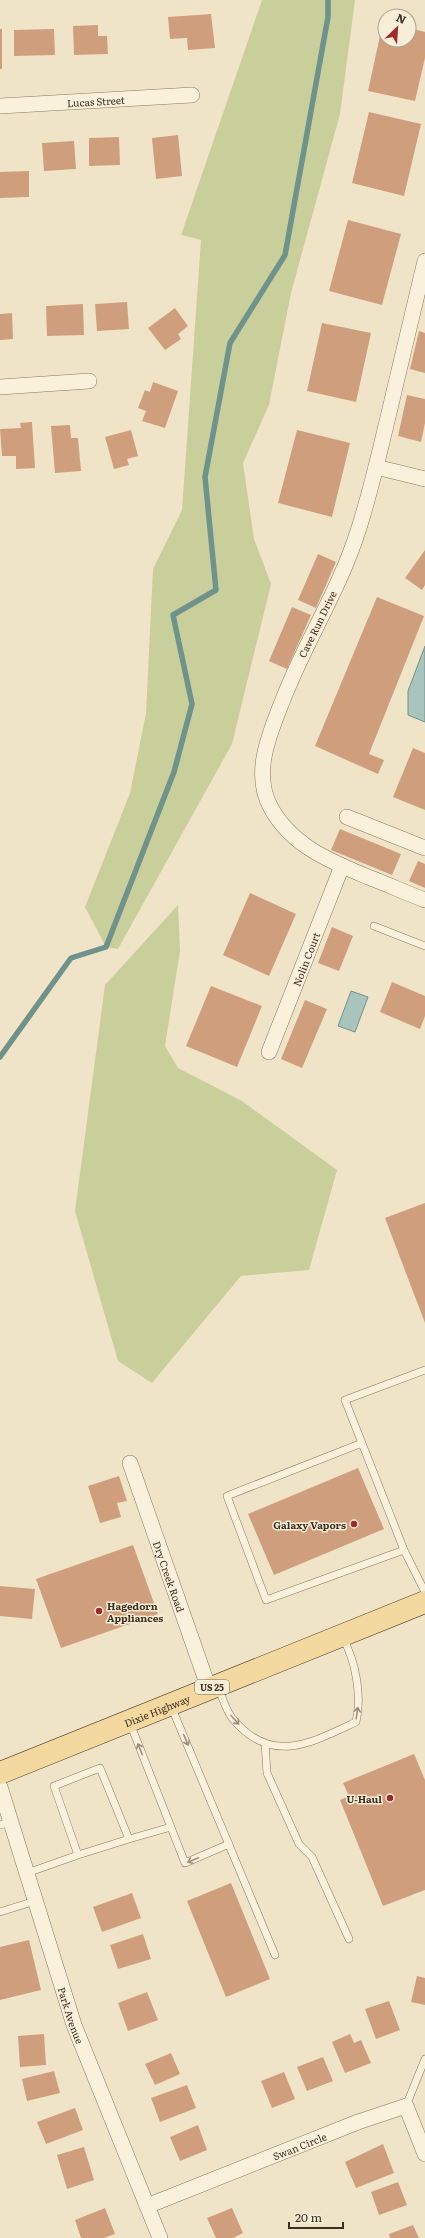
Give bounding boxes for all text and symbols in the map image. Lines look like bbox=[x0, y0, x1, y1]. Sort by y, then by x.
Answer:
north arrow bbox=[377, 8, 417, 48]
text: N bbox=[394, 9, 409, 27]
street label: Lucas Street bbox=[66, 91, 125, 110]
street label: Cave Run Drive bbox=[294, 588, 340, 660]
street label: Nolin Court bbox=[288, 930, 323, 988]
place label: Galaxy Vapors bbox=[273, 1517, 346, 1532]
marker: Galaxy Vapors bbox=[349, 1519, 359, 1529]
street label: Dry Creek Road bbox=[150, 1539, 189, 1614]
place label: Hagedorn Appliances bbox=[107, 1598, 163, 1625]
marker: Hagedorn Appliances bbox=[94, 1606, 104, 1616]
road number: US 25 bbox=[195, 1680, 229, 1694]
street label: Dixie Highway bbox=[122, 1690, 192, 1730]
one-way arrow bbox=[353, 1707, 361, 1720]
one-way arrow bbox=[230, 1715, 240, 1725]
one-way arrow bbox=[182, 1734, 190, 1746]
one-way arrow bbox=[136, 1744, 144, 1756]
place label: U-Haul bbox=[346, 1791, 382, 1806]
marker: U-Haul bbox=[385, 1793, 395, 1803]
one-way arrow bbox=[187, 1856, 199, 1864]
street label: Park Avenue bbox=[55, 1985, 88, 2046]
street label: Swan Circle bbox=[270, 2128, 328, 2163]
scale bar bbox=[289, 2204, 343, 2230]
text: 20 m bbox=[295, 2208, 322, 2226]

